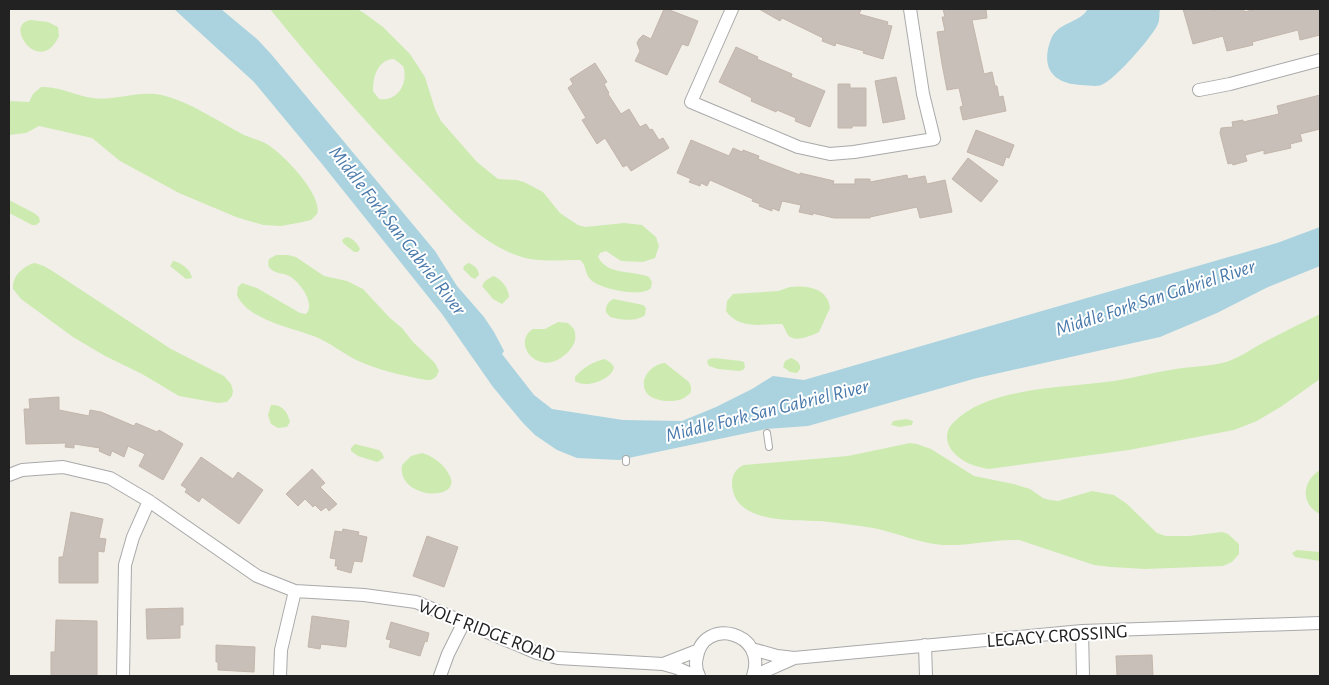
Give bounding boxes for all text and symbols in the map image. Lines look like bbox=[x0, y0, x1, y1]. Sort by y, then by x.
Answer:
water label: Middle Fork San Gabriel River bbox=[325, 142, 470, 319]
water label: Middle Fork San Gabriel River bbox=[1053, 256, 1258, 340]
water label: Middle Fork San Gabriel River bbox=[664, 376, 871, 446]
street label: WOLF RIDGE ROAD bbox=[415, 597, 558, 666]
street label: LEGACY CROSSING bbox=[986, 622, 1128, 651]

